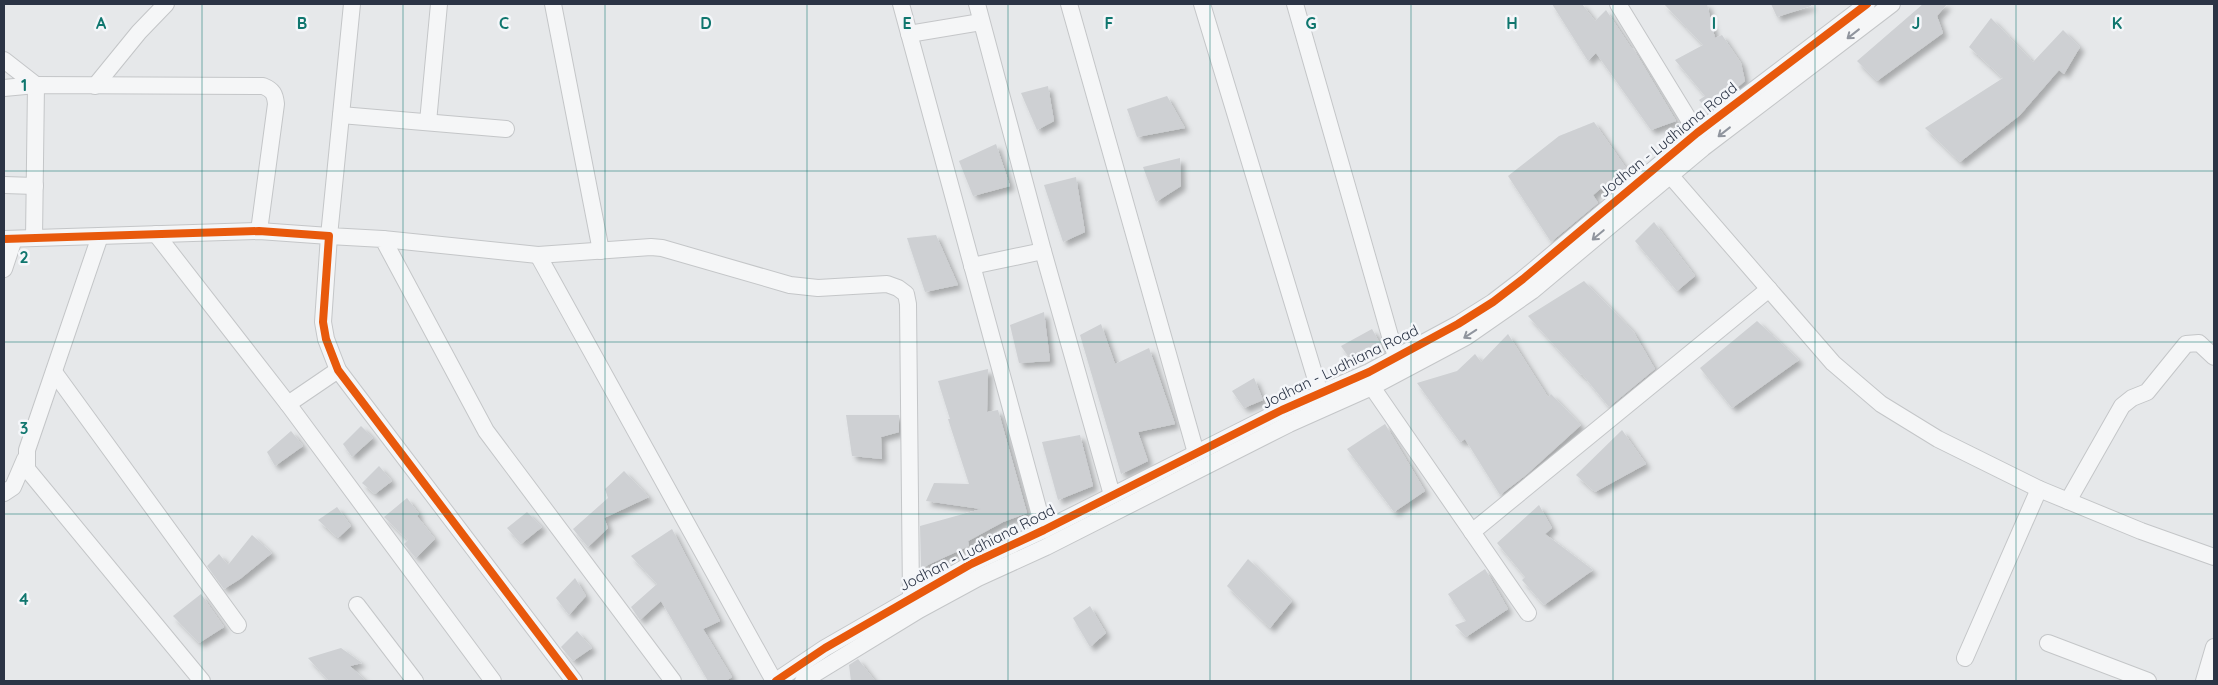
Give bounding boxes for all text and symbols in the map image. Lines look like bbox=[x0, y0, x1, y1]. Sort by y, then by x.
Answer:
text: A bbox=[96, 13, 107, 33]
text: B bbox=[297, 13, 307, 33]
text: C bbox=[499, 13, 509, 33]
text: D bbox=[700, 13, 712, 33]
text: E bbox=[902, 13, 912, 33]
text: F bbox=[1105, 13, 1114, 33]
text: G bbox=[1305, 13, 1317, 33]
text: H bbox=[1506, 13, 1518, 33]
text: I bbox=[1712, 13, 1716, 33]
text: J bbox=[1912, 13, 1920, 33]
text: K bbox=[2112, 13, 2122, 33]
one-way arrow bbox=[1847, 28, 1860, 39]
text: 1 bbox=[21, 75, 27, 95]
street label: Jodhan - Ludhiana Road bbox=[1595, 78, 1741, 201]
one-way arrow bbox=[1718, 126, 1731, 137]
one-way arrow bbox=[1592, 230, 1605, 241]
text: 2 bbox=[19, 247, 29, 267]
street label: Jodhan - Ludhiana Road bbox=[1258, 320, 1421, 413]
one-way arrow bbox=[1463, 329, 1477, 339]
text: 3 bbox=[20, 418, 28, 438]
street label: Jodhan - Ludhiana Road bbox=[896, 500, 1058, 595]
text: 4 bbox=[19, 589, 29, 609]

